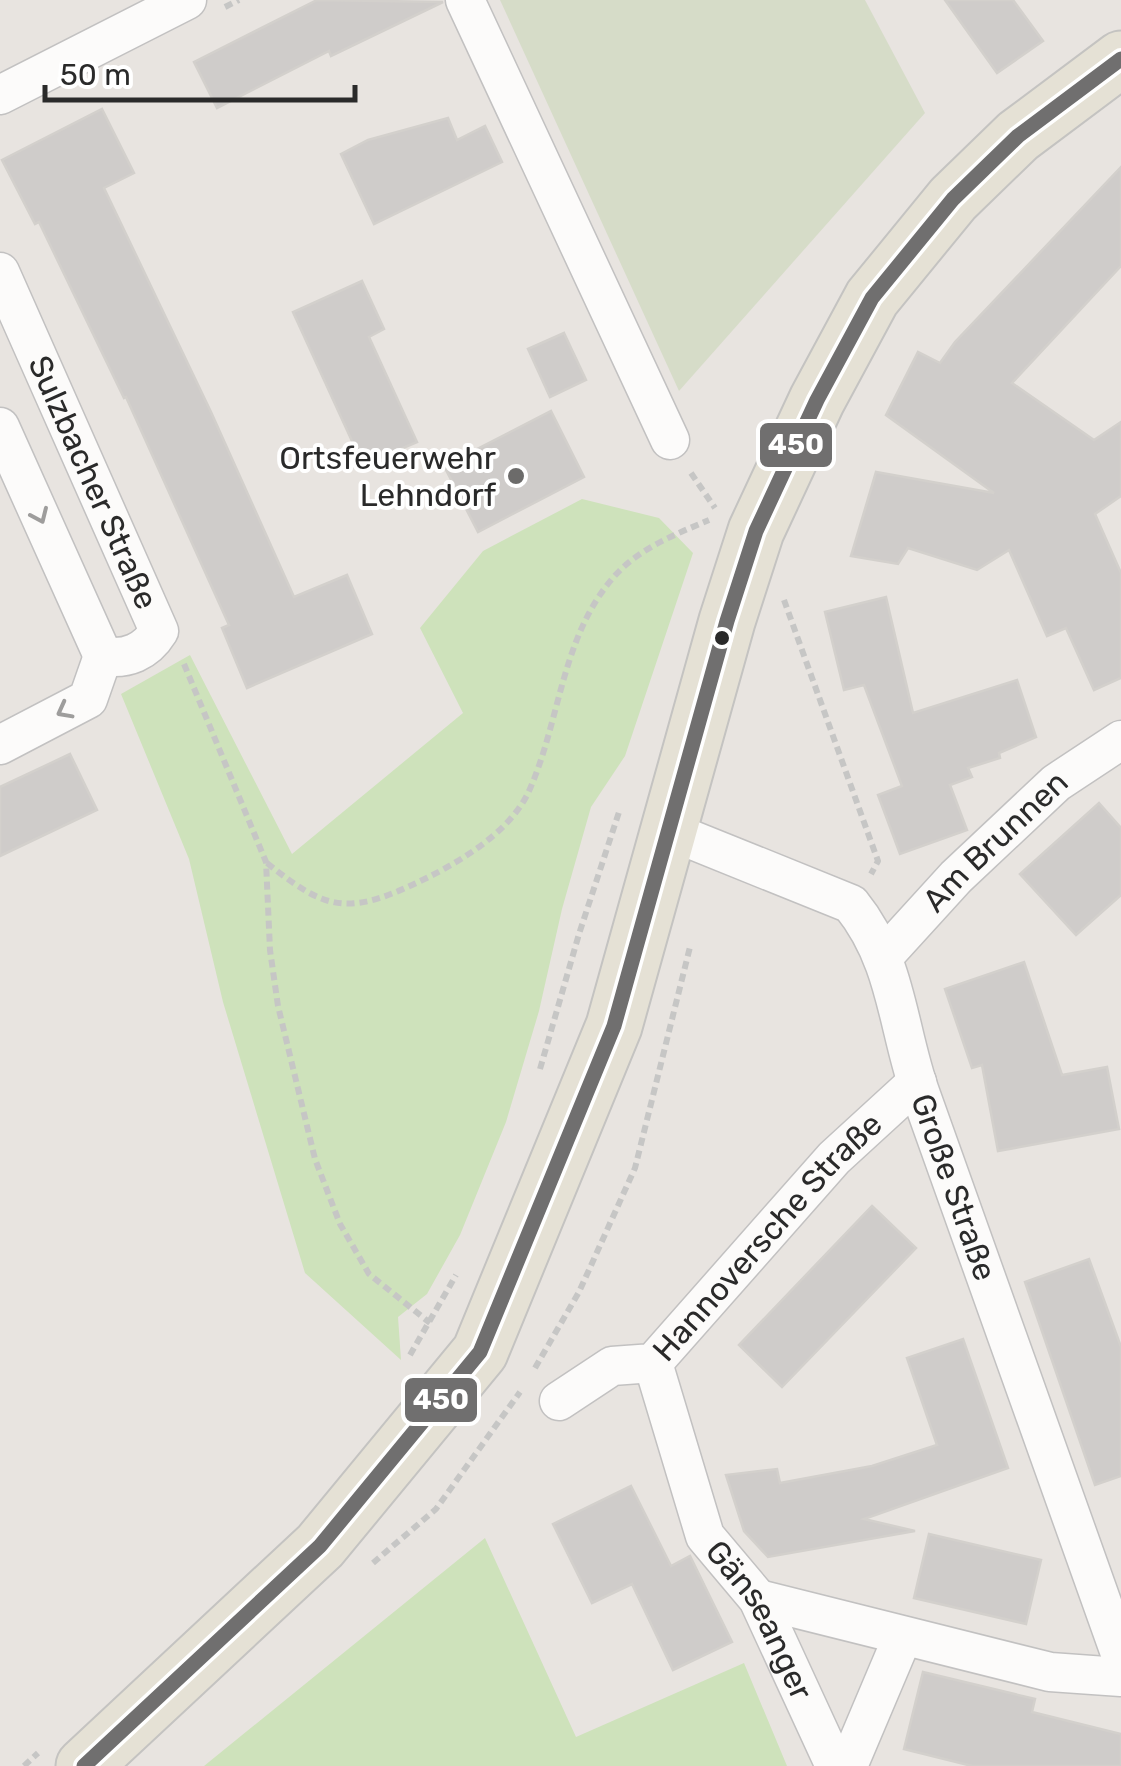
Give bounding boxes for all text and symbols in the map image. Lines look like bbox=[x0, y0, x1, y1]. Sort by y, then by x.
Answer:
scale bar bbox=[45, 40, 355, 102]
text: 50 m bbox=[60, 57, 131, 93]
street label: Sulzbacher Straße bbox=[20, 350, 166, 615]
line badge: 450 bbox=[758, 421, 834, 469]
text: 450 bbox=[768, 428, 824, 461]
place label: Ortsfeuerwehr Lehndorf bbox=[279, 439, 497, 514]
marker: Ortsfeuerwehr Lehndorf bbox=[505, 465, 527, 487]
one-way arrow bbox=[28, 506, 48, 524]
unlabelled marker bbox=[712, 628, 732, 648]
one-way arrow bbox=[57, 699, 75, 718]
street label: Am Brunnen bbox=[915, 763, 1076, 920]
street label: Große Straße bbox=[903, 1089, 1005, 1285]
street label: Hannoversche Straße bbox=[645, 1105, 890, 1369]
line badge: 450 bbox=[403, 1376, 479, 1424]
text: 450 bbox=[413, 1383, 469, 1416]
street label: Gänseanger bbox=[698, 1533, 821, 1706]

